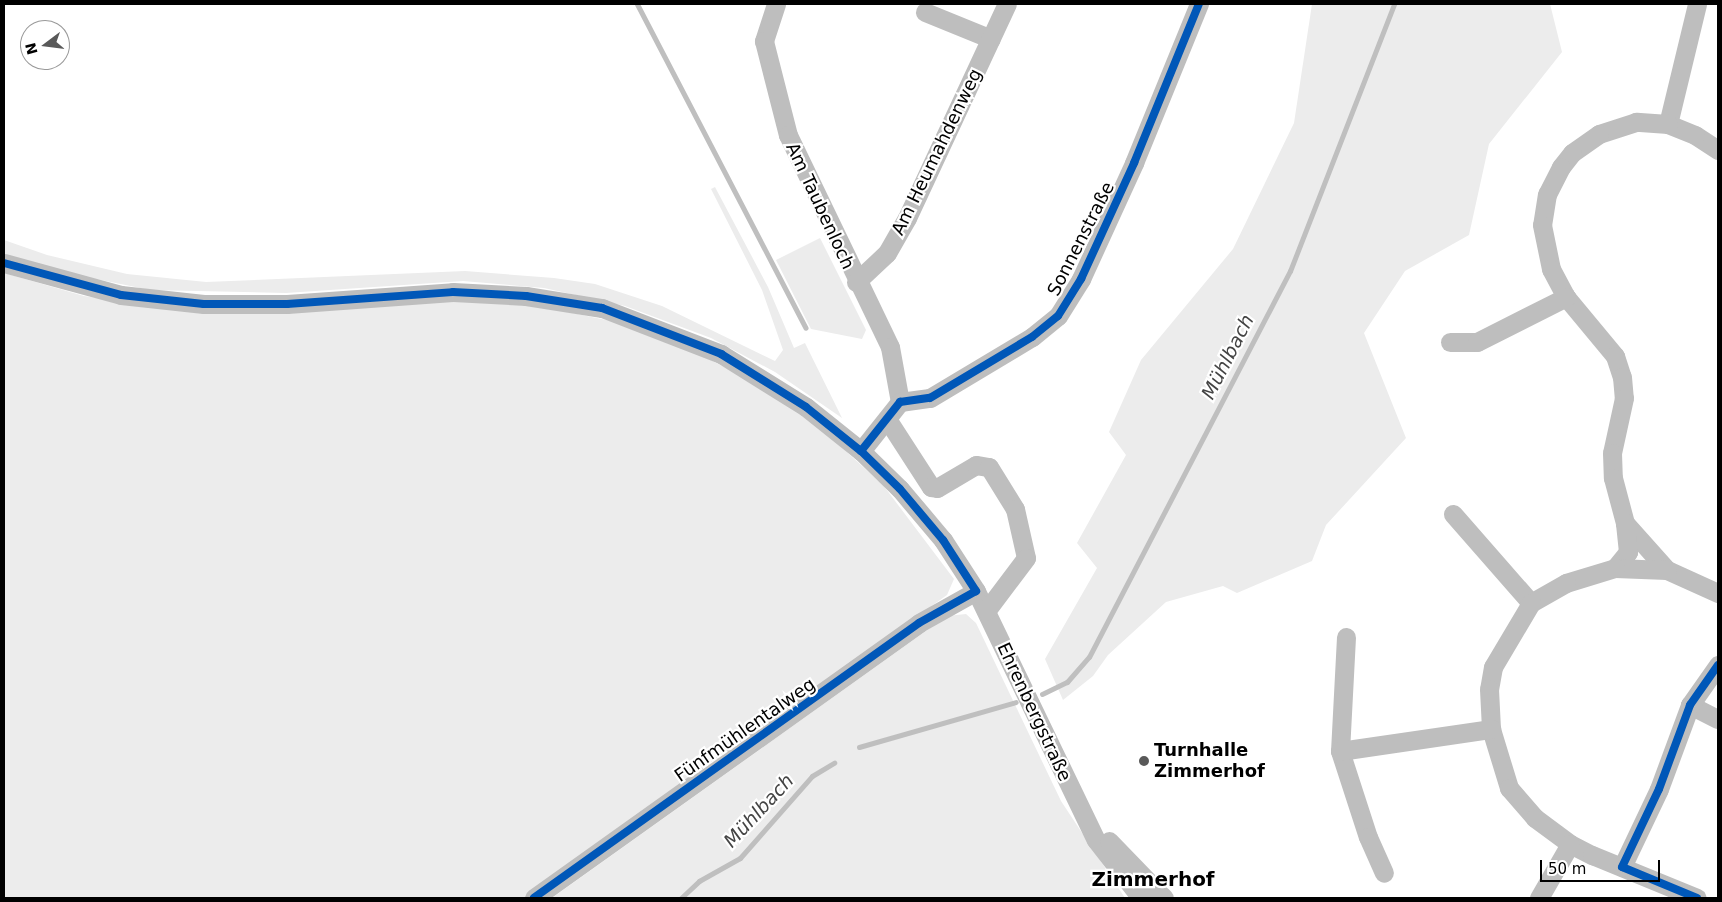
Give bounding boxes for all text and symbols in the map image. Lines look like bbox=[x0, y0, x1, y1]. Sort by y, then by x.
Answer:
north arrow bbox=[20, 20, 70, 70]
text: N bbox=[22, 41, 41, 56]
street label: Am Heumahdenweg bbox=[887, 65, 987, 239]
street label: Am Taubenloch bbox=[781, 139, 859, 273]
street label: Sonnenstraße bbox=[1043, 178, 1119, 300]
water label: Mühlbach bbox=[1197, 311, 1259, 403]
street label: Ehrenbergstraße bbox=[992, 639, 1076, 785]
street label: Fünfmühlentalweg bbox=[671, 673, 819, 787]
place label: Turnhalle Zimmerhof bbox=[1154, 740, 1265, 782]
marker: Turnhalle Zimmerhof bbox=[1138, 755, 1150, 767]
water label: Mühlbach bbox=[719, 770, 799, 852]
scale bar bbox=[1542, 850, 1662, 882]
text: 50 m bbox=[1548, 860, 1586, 878]
district label: Zimmerhof bbox=[1091, 867, 1215, 891]

